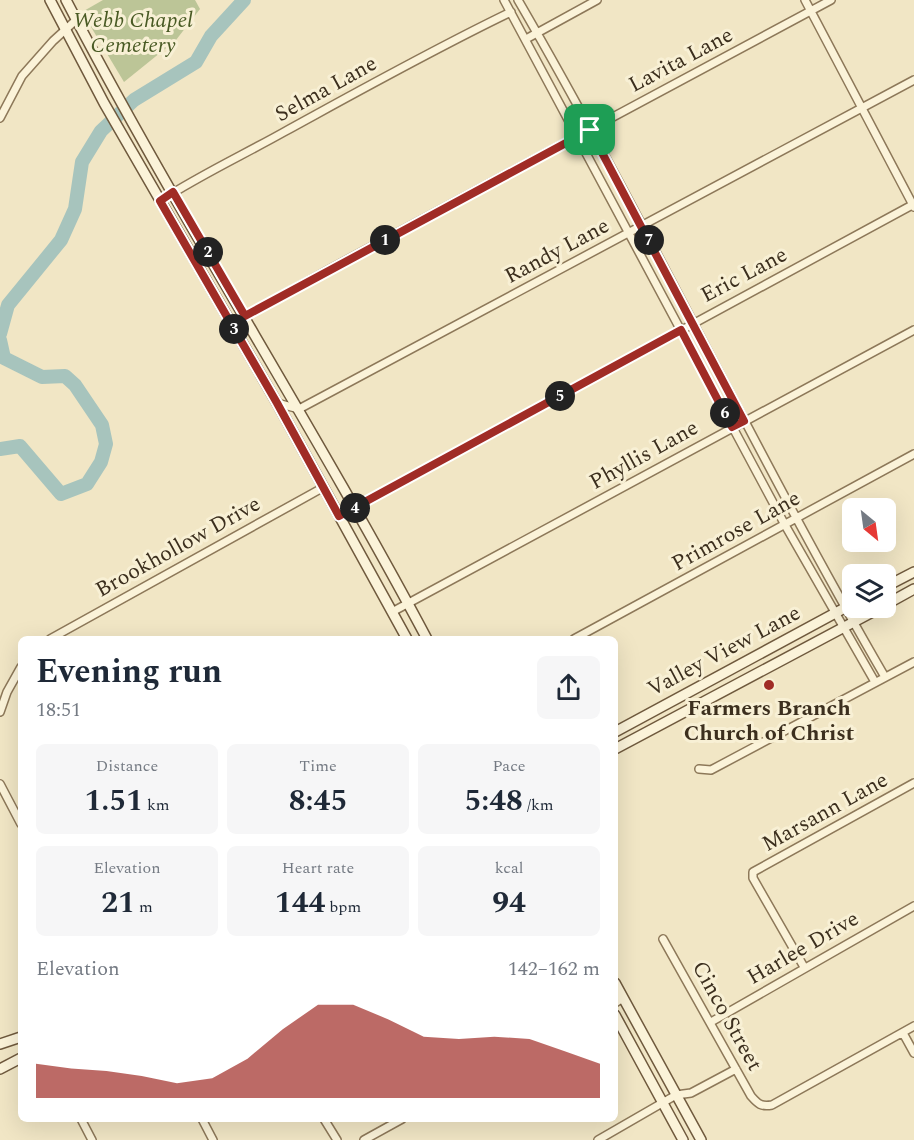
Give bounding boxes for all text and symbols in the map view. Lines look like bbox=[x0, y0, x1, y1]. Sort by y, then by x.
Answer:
park label: Webb Chapel Cemetery bbox=[73, 4, 193, 62]
street label: Lavita Lane bbox=[623, 19, 739, 101]
street label: Selma Lane bbox=[269, 47, 383, 131]
pin bbox=[564, 104, 615, 155]
icon: arrive bbox=[573, 113, 606, 146]
street label: Randy Lane bbox=[499, 209, 615, 293]
pin: 1 bbox=[370, 225, 400, 255]
pin: 7 bbox=[634, 225, 664, 255]
text: 1 bbox=[381, 228, 389, 252]
text: 7 bbox=[645, 228, 653, 252]
pin: 2 bbox=[193, 237, 223, 267]
street label: Eric Lane bbox=[695, 238, 793, 312]
text: 2 bbox=[204, 240, 212, 264]
pin: 3 bbox=[219, 314, 249, 344]
text: 3 bbox=[230, 317, 238, 341]
pin: 5 bbox=[545, 381, 575, 411]
text: 5 bbox=[556, 384, 564, 408]
pin: 6 bbox=[710, 398, 740, 428]
text: 6 bbox=[721, 401, 729, 425]
street label: Phyllis Lane bbox=[583, 411, 705, 499]
street label: Primrose Lane bbox=[666, 482, 806, 580]
street label: Brookhollow Drive bbox=[89, 488, 267, 606]
pin: 4 bbox=[340, 493, 370, 523]
text: 4 bbox=[351, 496, 359, 520]
north arrow bbox=[842, 498, 896, 552]
map controls bbox=[842, 498, 896, 618]
button: layers bbox=[842, 564, 896, 618]
street label: Valley View Lane bbox=[641, 597, 807, 705]
text: Evening run bbox=[36, 647, 222, 697]
button: share bbox=[537, 656, 600, 719]
marker: Farmers Branch Church of Christ bbox=[762, 678, 776, 692]
place label: Farmers Branch Church of Christ bbox=[684, 692, 854, 750]
text: 18:51 bbox=[36, 695, 81, 725]
text: Distance bbox=[96, 754, 158, 778]
text: Time bbox=[299, 754, 337, 778]
text: Pace bbox=[492, 754, 526, 778]
street label: Marsann Lane bbox=[756, 764, 894, 860]
text: 1.51 bbox=[84, 778, 143, 824]
text: 8:45 bbox=[289, 778, 347, 824]
text: 5:48 bbox=[464, 778, 523, 824]
text: km bbox=[143, 793, 170, 817]
text: /km bbox=[523, 793, 554, 817]
text: Elevation bbox=[93, 856, 161, 880]
text: Heart rate bbox=[282, 856, 354, 880]
text: kcal bbox=[495, 856, 523, 880]
text: 21 bbox=[101, 880, 135, 926]
text: 144 bbox=[275, 880, 325, 926]
text: 94 bbox=[492, 880, 526, 926]
text: m bbox=[135, 895, 153, 919]
text: bpm bbox=[325, 895, 361, 919]
street label: Harlee Drive bbox=[741, 903, 865, 993]
text: Elevation bbox=[36, 954, 120, 984]
text: 142–162 m bbox=[508, 954, 600, 984]
street label: Cinco Street bbox=[683, 955, 771, 1077]

